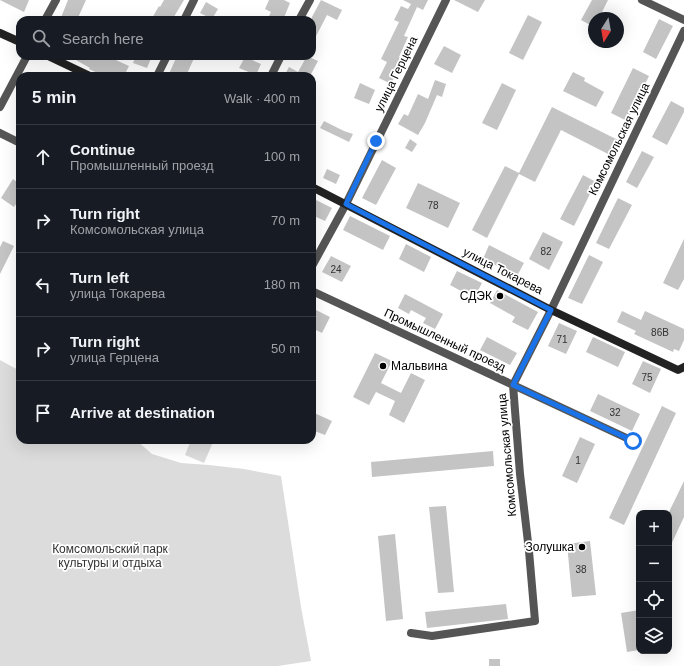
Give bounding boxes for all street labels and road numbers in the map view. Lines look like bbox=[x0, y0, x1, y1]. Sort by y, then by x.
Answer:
street label: улица Герцена bbox=[372, 34, 420, 114]
street label: Комсомольская улица bbox=[586, 80, 653, 198]
street label: улица Токарева bbox=[461, 245, 546, 297]
street label: Промышленный проезд bbox=[382, 306, 508, 374]
street label: Комсомольская улица bbox=[495, 392, 519, 517]

